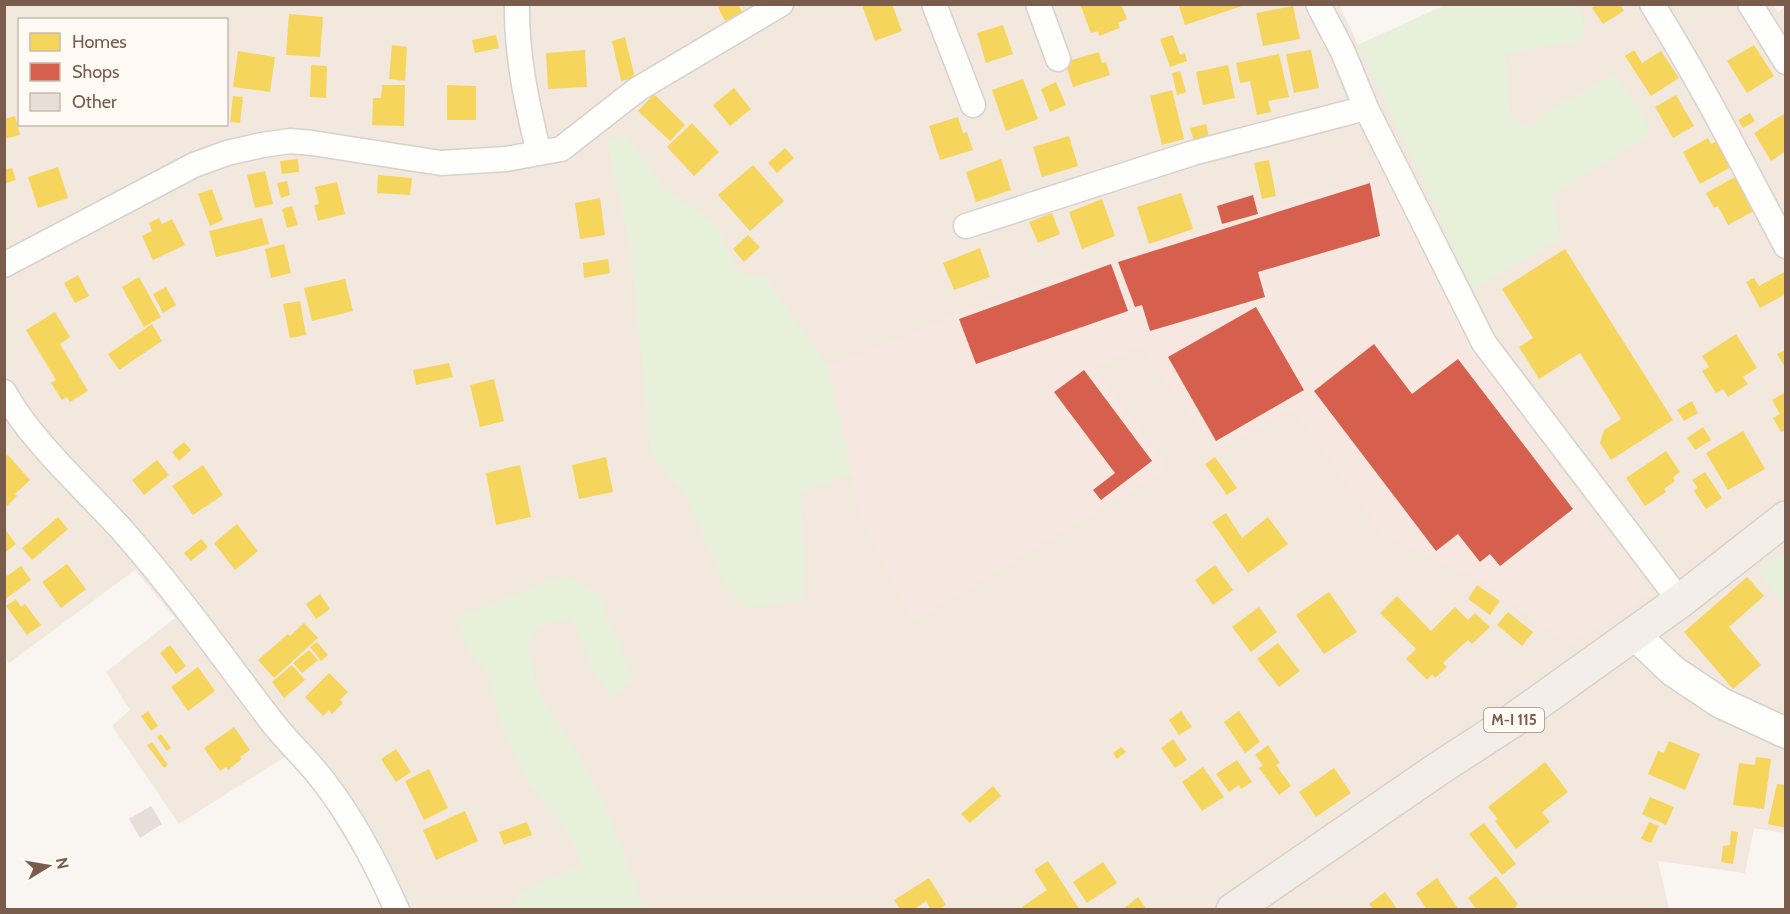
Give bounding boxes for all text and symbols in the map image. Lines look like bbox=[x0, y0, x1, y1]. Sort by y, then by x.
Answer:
legend bbox=[18, 18, 228, 126]
text: Homes bbox=[72, 31, 127, 53]
text: Shops bbox=[72, 61, 120, 83]
text: Other bbox=[72, 91, 117, 113]
road number: M-I 115 bbox=[1484, 708, 1544, 732]
north arrow bbox=[18, 836, 78, 896]
text: N bbox=[52, 856, 73, 871]

